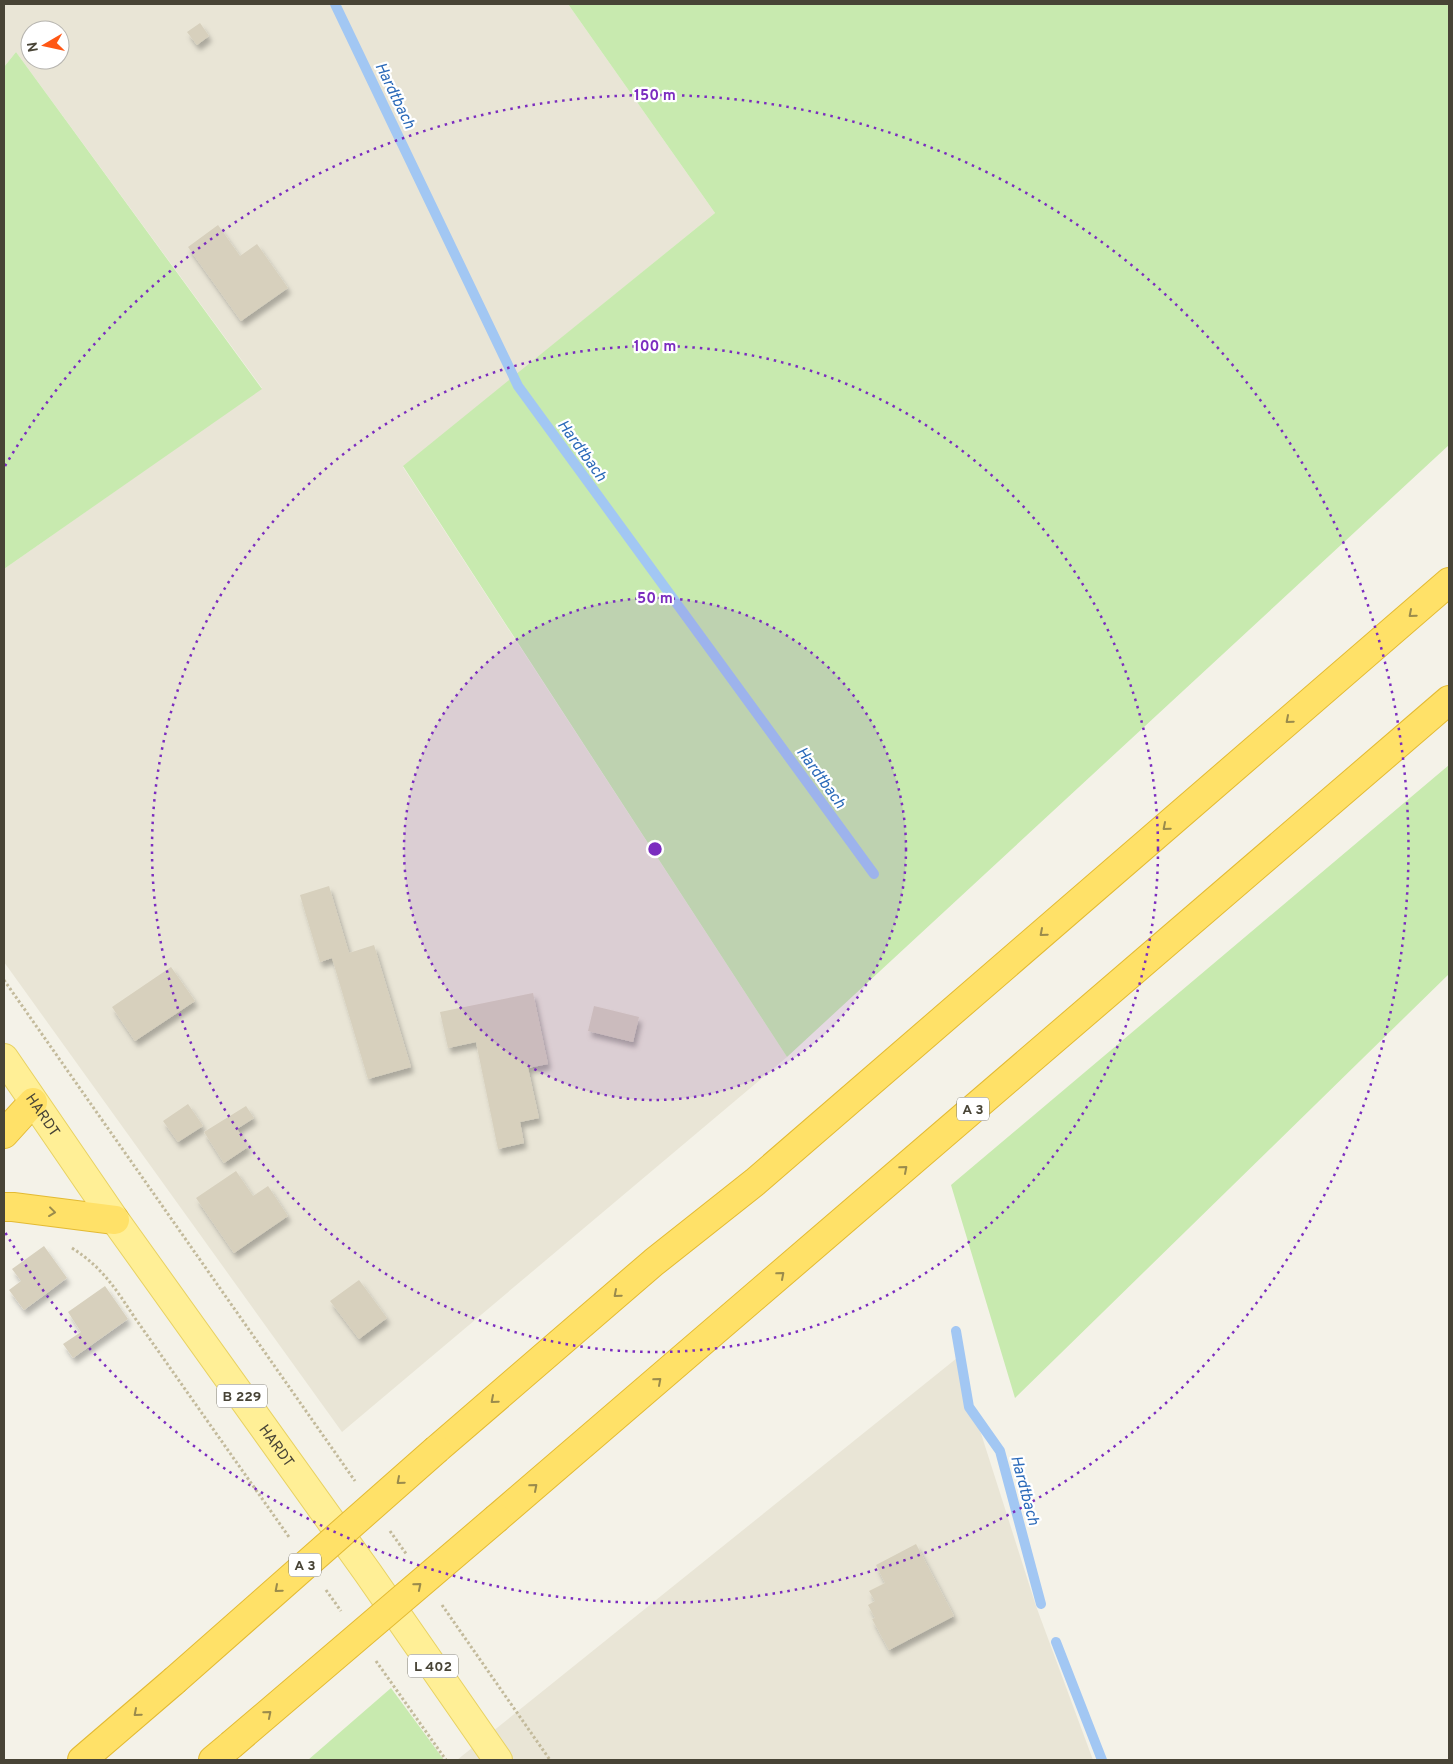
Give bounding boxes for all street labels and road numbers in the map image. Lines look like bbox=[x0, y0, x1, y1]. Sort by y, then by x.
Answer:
street label: HARDT bbox=[20, 1090, 63, 1141]
road number: A 3 bbox=[957, 1098, 989, 1120]
road number: B 229 bbox=[217, 1384, 267, 1408]
street label: HARDT bbox=[254, 1421, 297, 1472]
road number: A 3 bbox=[289, 1554, 321, 1576]
road number: L 402 bbox=[408, 1654, 458, 1678]

